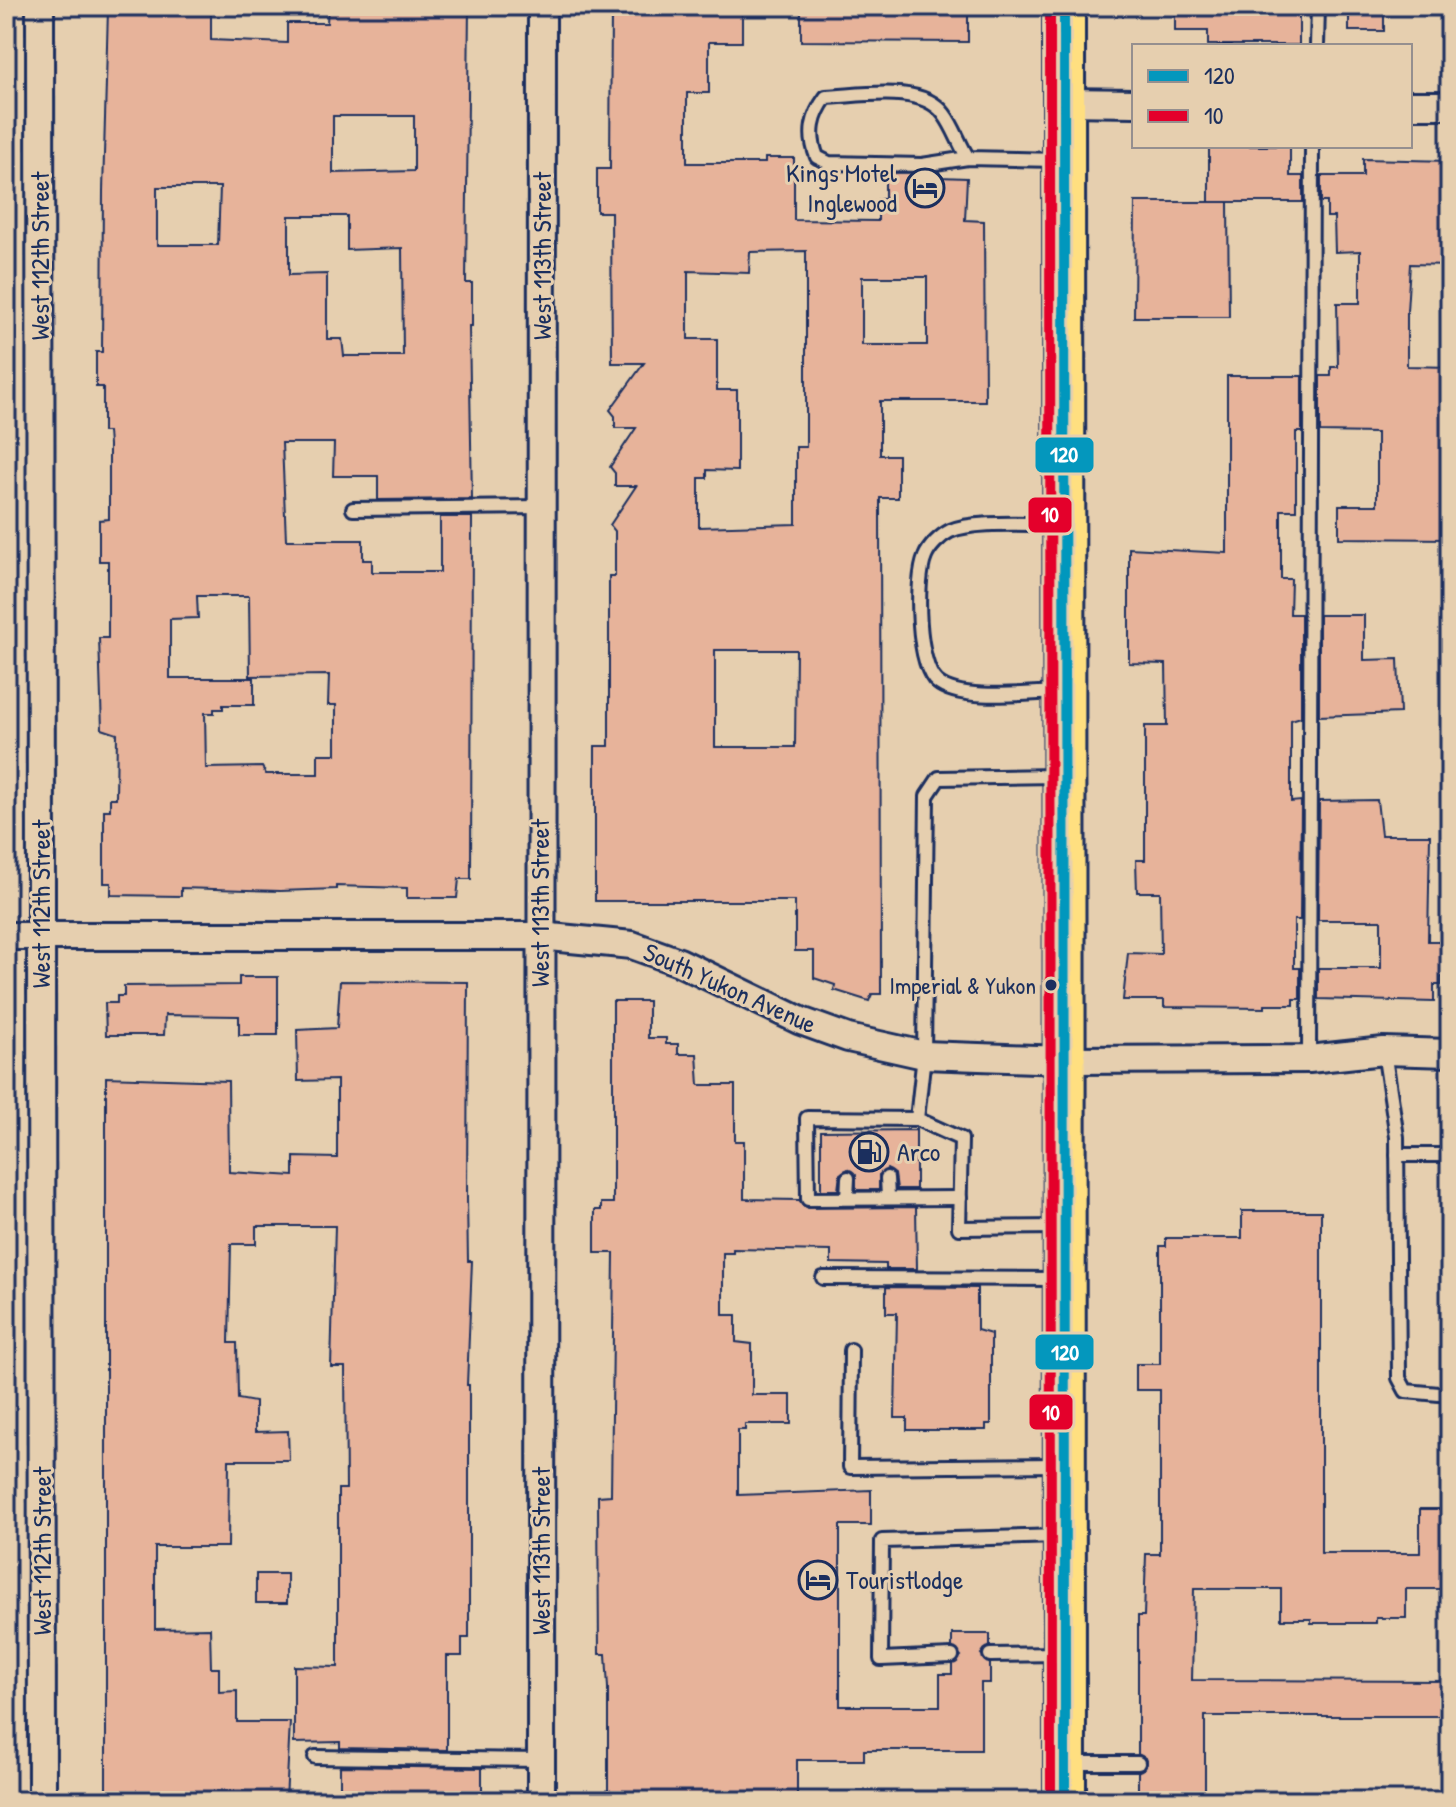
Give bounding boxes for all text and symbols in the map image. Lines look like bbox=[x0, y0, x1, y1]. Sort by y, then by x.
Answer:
legend bbox=[1132, 44, 1412, 148]
text: 120 bbox=[1204, 59, 1235, 91]
text: 10 bbox=[1204, 99, 1223, 131]
place label: Kings Motel Inglewood bbox=[786, 155, 897, 220]
hotel icon: Kings Motel Inglewood bbox=[904, 167, 946, 209]
street label: West 112th Street bbox=[22, 171, 57, 340]
street label: West 113th Street bbox=[524, 171, 559, 340]
line badge: 120 bbox=[1034, 436, 1095, 474]
text: 120 bbox=[1050, 439, 1078, 469]
line badge: 10 bbox=[1027, 496, 1073, 534]
text: 10 bbox=[1041, 499, 1059, 529]
street label: West 113th Street bbox=[522, 818, 557, 987]
street label: West 112th Street bbox=[23, 819, 58, 988]
street label: South Yukon Avenue bbox=[638, 934, 822, 1041]
place label: Imperial & Yukon bbox=[889, 969, 1036, 1001]
marker: Imperial & Yukon bbox=[1043, 977, 1059, 993]
fuel station icon: Arco bbox=[848, 1131, 890, 1173]
place label: Arco bbox=[897, 1134, 940, 1169]
line badge: 120 bbox=[1034, 1333, 1095, 1371]
text: 120 bbox=[1051, 1337, 1079, 1367]
line badge: 10 bbox=[1028, 1393, 1074, 1431]
text: 10 bbox=[1042, 1397, 1060, 1427]
street label: West 112th Street bbox=[24, 1466, 59, 1635]
street label: West 113th Street bbox=[523, 1466, 558, 1635]
hotel icon: Touristlodge bbox=[797, 1559, 839, 1601]
place label: Touristlodge bbox=[846, 1562, 963, 1597]

